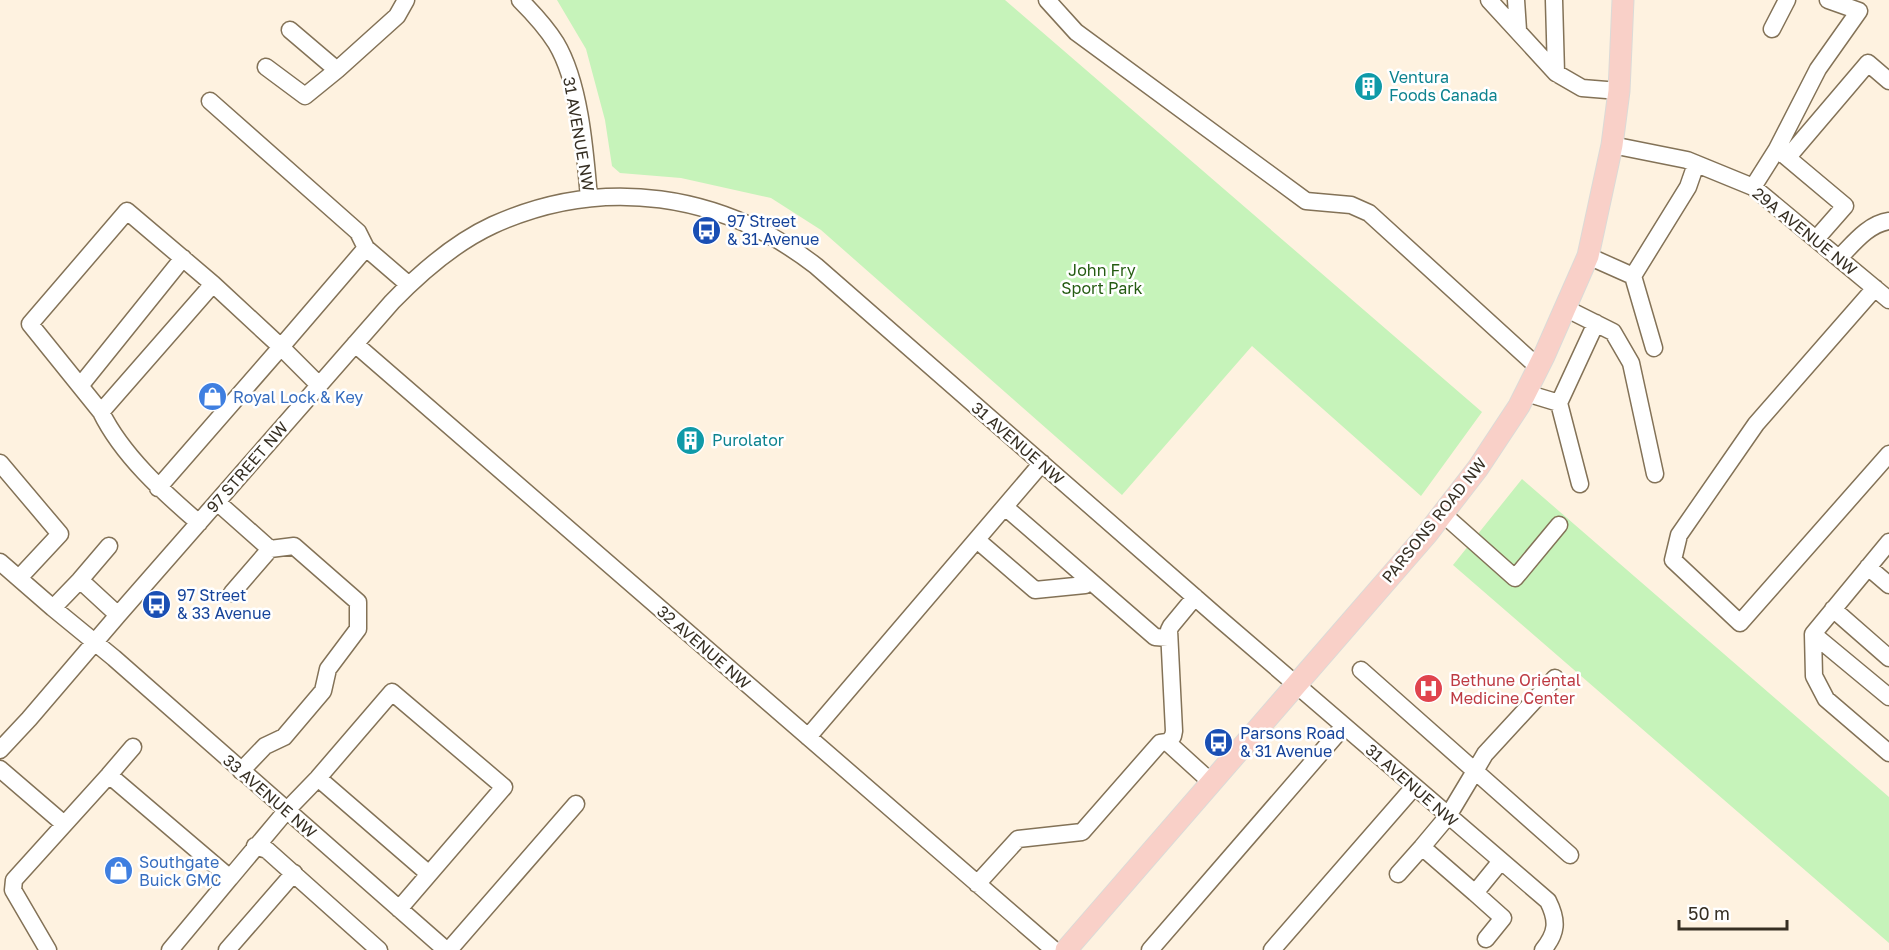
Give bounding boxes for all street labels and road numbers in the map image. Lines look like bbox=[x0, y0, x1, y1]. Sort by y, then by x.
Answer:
street label: 31 AVENUE NW bbox=[559, 75, 599, 193]
street label: 29A AVENUE NW bbox=[1749, 183, 1861, 279]
street label: 31 AVENUE NW bbox=[968, 397, 1068, 489]
street label: 97 STREET NW bbox=[202, 417, 292, 517]
street label: PARSONS ROAD NW bbox=[1377, 453, 1491, 587]
street label: 32 AVENUE NW bbox=[653, 601, 755, 693]
street label: 31 AVENUE NW bbox=[1362, 739, 1462, 831]
street label: 33 AVENUE NW bbox=[219, 750, 321, 842]

